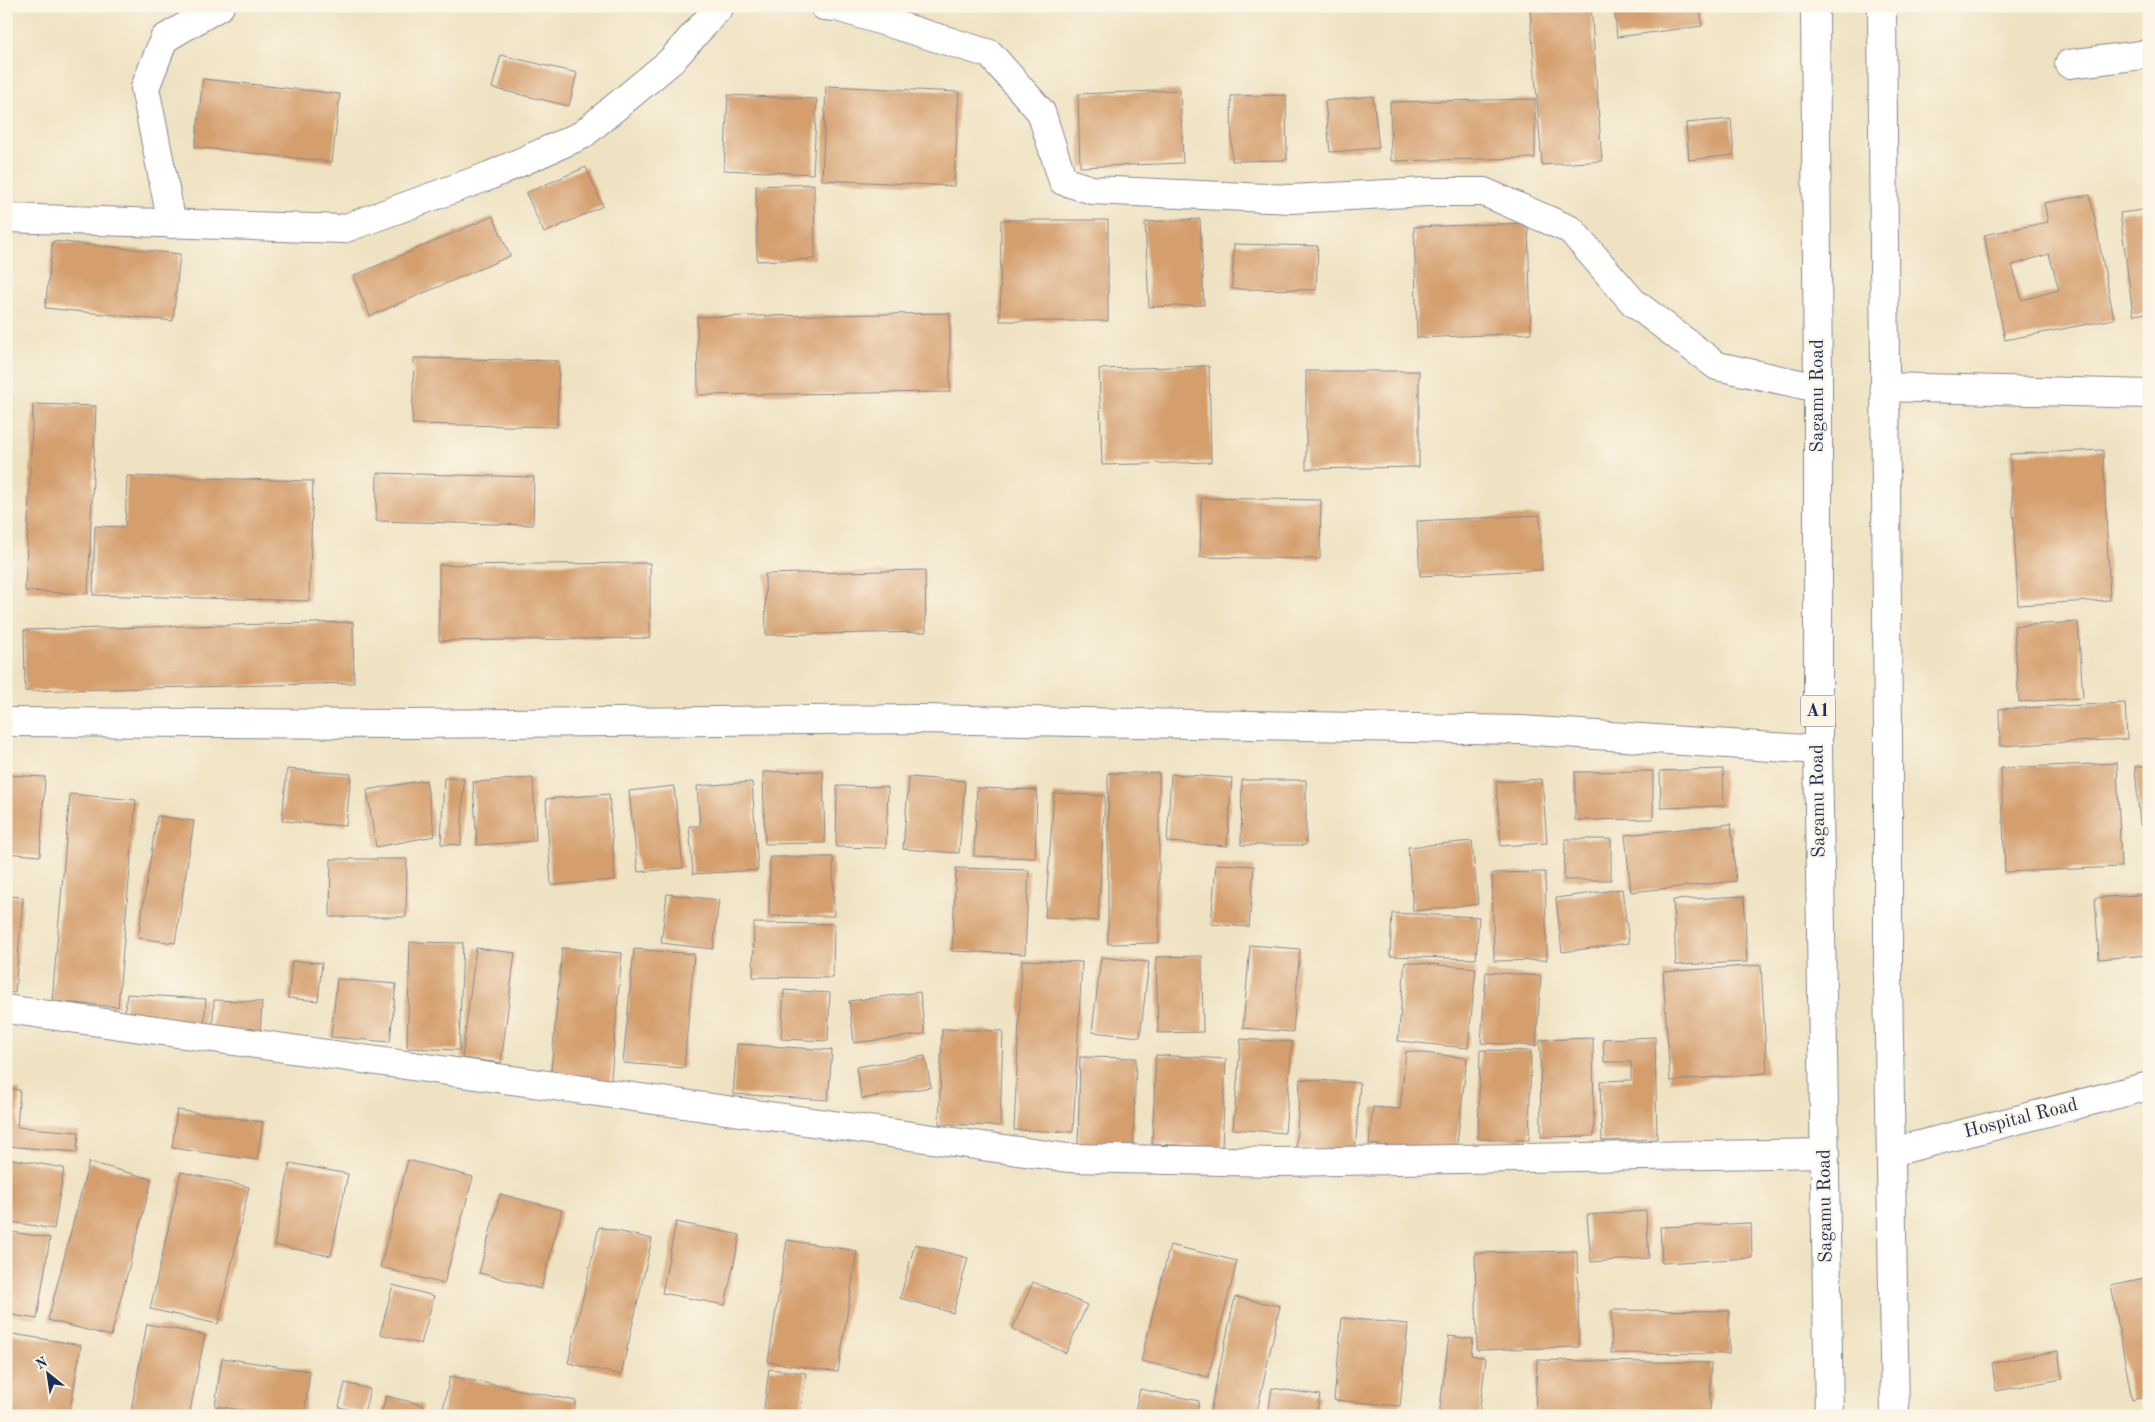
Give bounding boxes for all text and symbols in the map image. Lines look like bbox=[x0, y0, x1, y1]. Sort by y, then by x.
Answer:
street label: Sagamu Road bbox=[1809, 339, 1828, 453]
road number: A1 bbox=[1800, 696, 1836, 726]
street label: Sagamu Road bbox=[1809, 744, 1829, 858]
street label: Hospital Road bbox=[1962, 1096, 2080, 1142]
street label: Sagamu Road bbox=[1816, 1149, 1836, 1263]
north arrow bbox=[22, 1350, 72, 1400]
text: N bbox=[34, 1355, 50, 1372]

